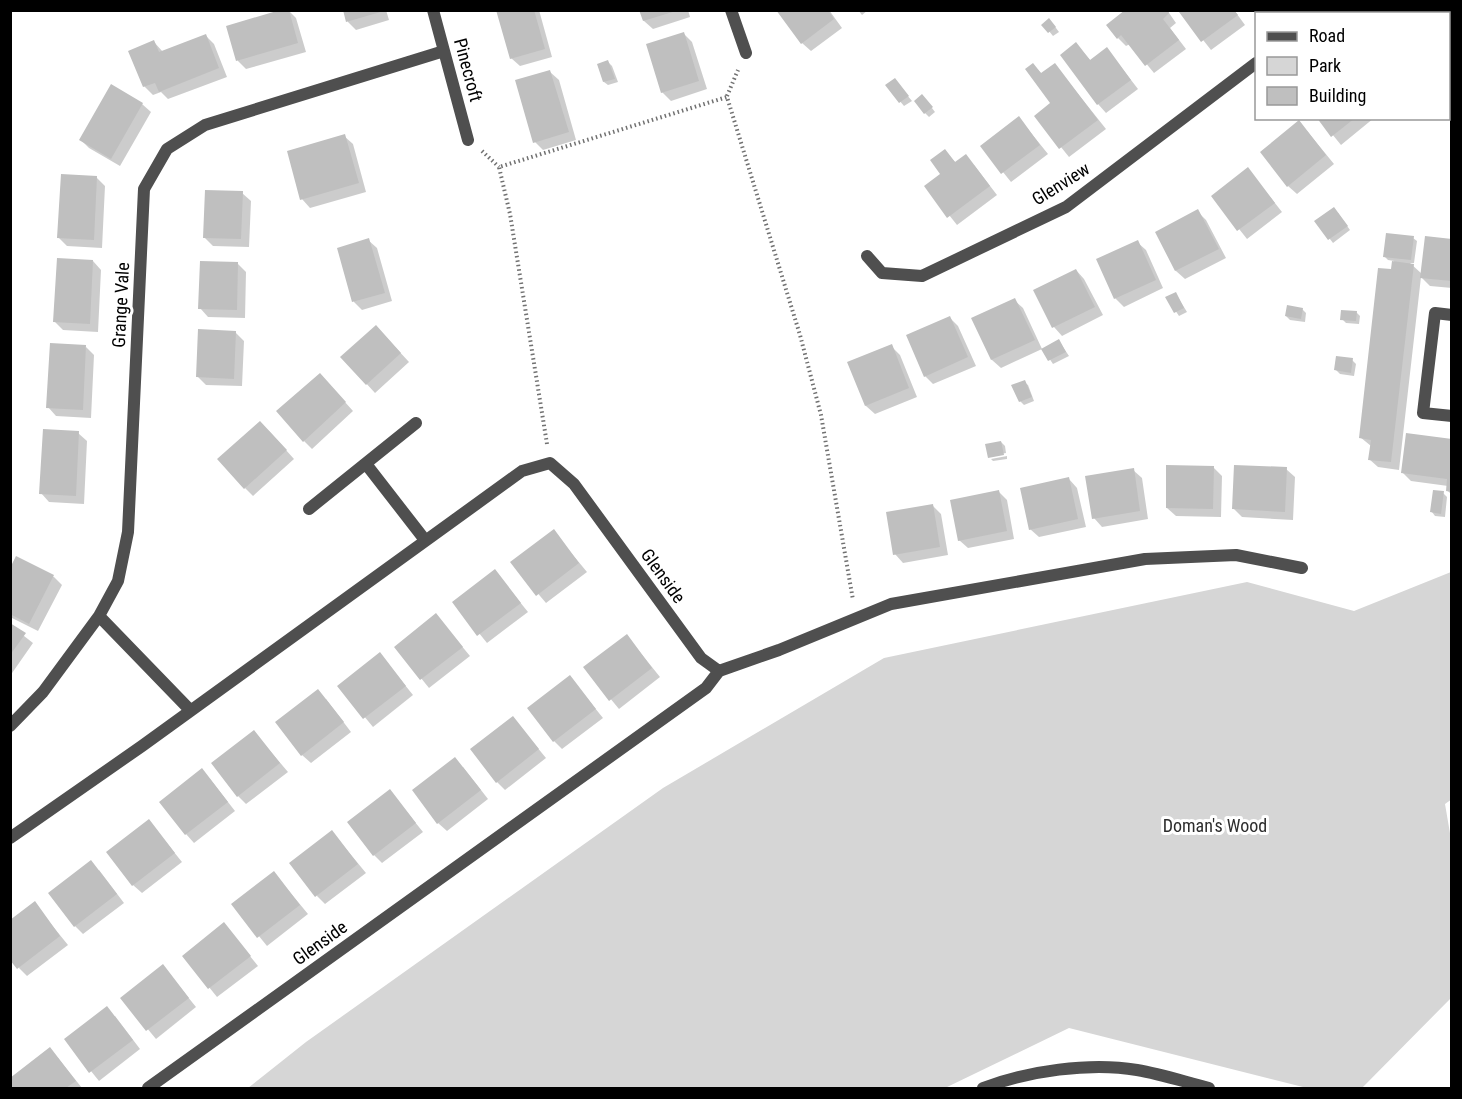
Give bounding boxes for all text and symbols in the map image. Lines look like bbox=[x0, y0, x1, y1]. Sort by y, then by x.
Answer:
legend bbox=[1255, 12, 1450, 120]
text: Road bbox=[1309, 25, 1345, 46]
street label: Pinecroft bbox=[450, 36, 487, 104]
text: Park bbox=[1309, 55, 1341, 76]
text: Building bbox=[1309, 85, 1366, 106]
street label: Glenview bbox=[1028, 158, 1094, 209]
street label: Grange Vale bbox=[108, 262, 133, 348]
street label: Glenside bbox=[637, 545, 690, 607]
park label: Doman's Wood bbox=[1163, 815, 1267, 836]
street label: Glenside bbox=[289, 916, 351, 969]

